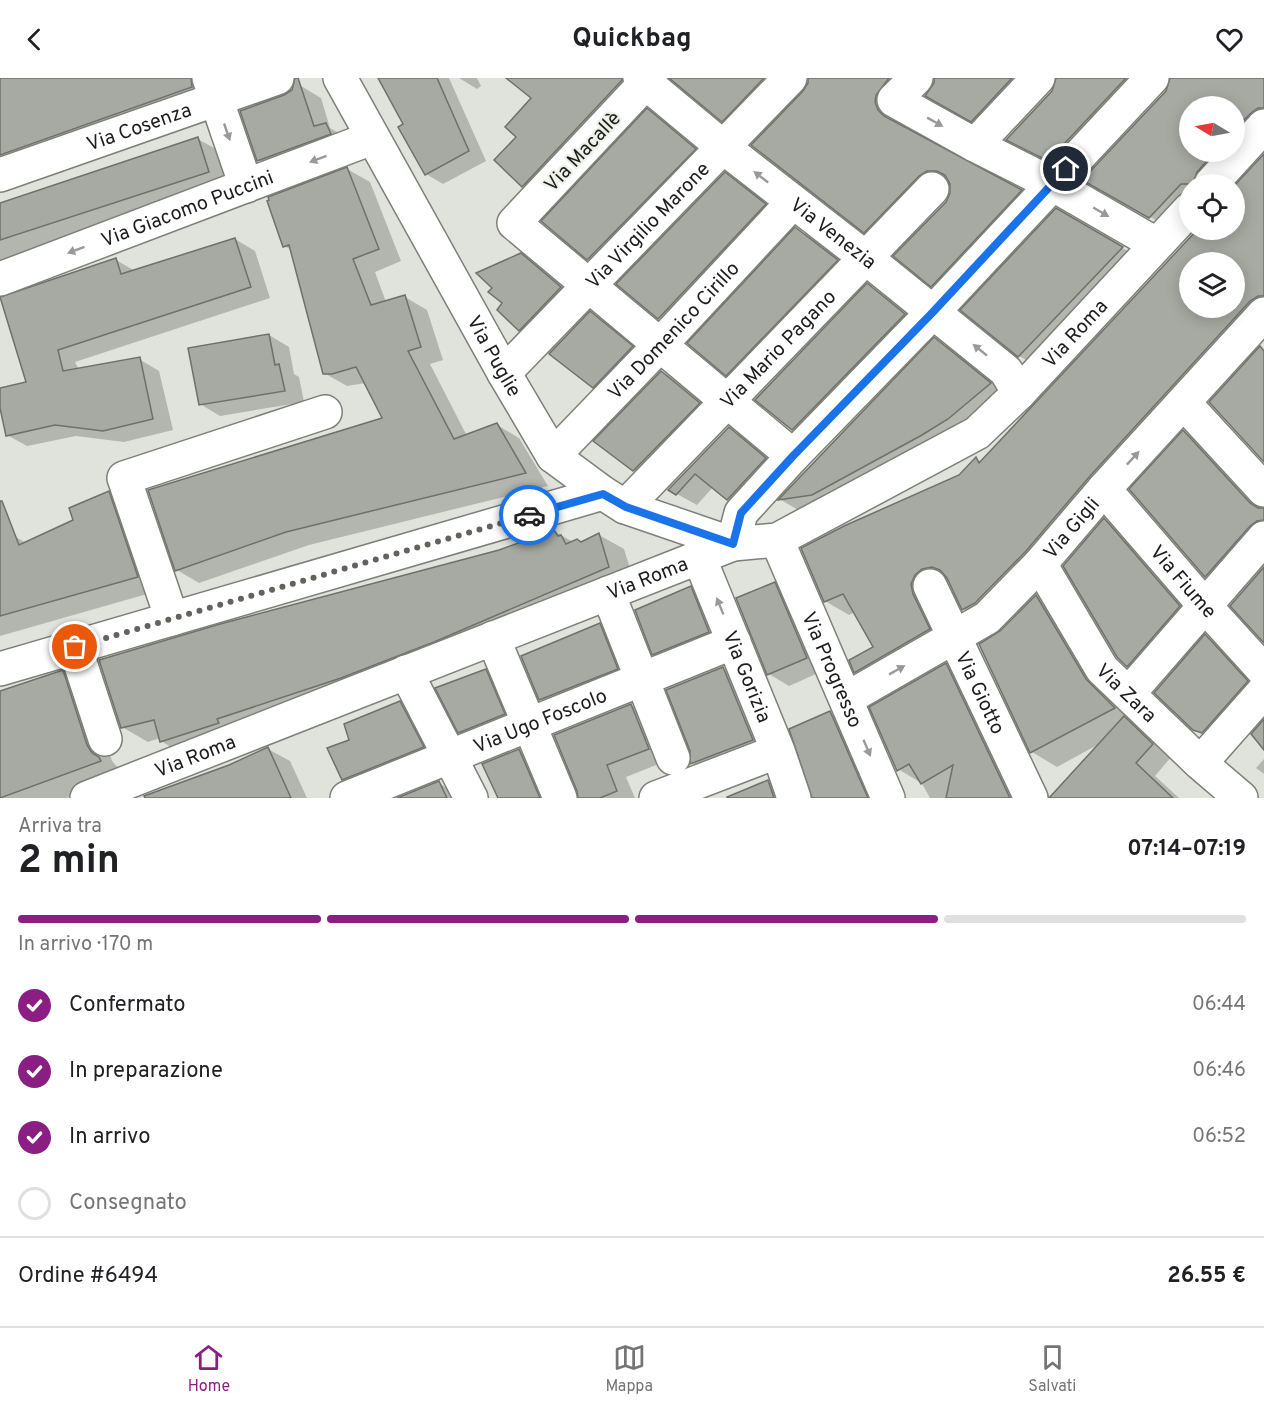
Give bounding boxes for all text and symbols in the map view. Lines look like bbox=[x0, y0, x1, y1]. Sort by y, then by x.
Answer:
text: Quickbag bbox=[572, 22, 692, 56]
icon: back bbox=[18, 23, 51, 56]
icon: heart bbox=[1213, 23, 1246, 56]
north arrow bbox=[1179, 96, 1245, 162]
map controls bbox=[1179, 96, 1245, 318]
street label: Via Cosenza bbox=[83, 98, 195, 159]
street label: Via Macallè bbox=[539, 106, 627, 198]
one-way arrow bbox=[926, 117, 943, 127]
one-way arrow bbox=[223, 123, 233, 141]
pin bbox=[1040, 143, 1091, 194]
icon: home bbox=[1049, 152, 1082, 185]
one-way arrow bbox=[308, 154, 326, 164]
street label: Via Virgilio Marone bbox=[581, 157, 716, 296]
street label: Via Giacomo Puccini bbox=[98, 165, 278, 254]
one-way arrow bbox=[753, 171, 769, 184]
button: locate bbox=[1179, 174, 1245, 240]
street label: Via Venezia bbox=[784, 193, 881, 276]
one-way arrow bbox=[1093, 206, 1109, 217]
one-way arrow bbox=[67, 246, 85, 256]
button: layers bbox=[1179, 252, 1245, 318]
street label: Via Domenico Cirillo bbox=[603, 257, 746, 406]
street label: Via Mario Pagano bbox=[716, 285, 843, 415]
street label: Via Roma bbox=[1038, 295, 1114, 374]
street label: Via Puglie bbox=[460, 312, 526, 402]
one-way arrow bbox=[972, 344, 988, 357]
one-way arrow bbox=[1126, 451, 1140, 465]
courier bbox=[499, 485, 559, 545]
street label: Via Gigli bbox=[1039, 492, 1106, 566]
icon: car bbox=[513, 499, 546, 532]
street label: Via Fiume bbox=[1143, 540, 1221, 625]
street label: Via Roma bbox=[604, 552, 692, 607]
one-way arrow bbox=[715, 597, 725, 615]
street label: Via Progresso bbox=[794, 608, 867, 732]
pin bbox=[49, 621, 100, 672]
street label: Via Gorizia bbox=[716, 628, 776, 727]
icon: bag bbox=[58, 630, 91, 663]
street label: Via Giotto bbox=[948, 648, 1010, 739]
street label: Via Zara bbox=[1089, 659, 1161, 729]
one-way arrow bbox=[889, 665, 906, 675]
street label: Via Ugo Foscolo bbox=[470, 684, 611, 761]
street label: Via Roma bbox=[151, 730, 240, 785]
one-way arrow bbox=[862, 740, 872, 758]
text: Arriva tra bbox=[18, 814, 102, 840]
text: 07:14–07:19 bbox=[1127, 836, 1246, 863]
text: 2 min bbox=[18, 838, 120, 887]
text: In arrivo · 170 m bbox=[18, 932, 153, 958]
icon: check bbox=[18, 989, 51, 1022]
text: Confermato bbox=[69, 992, 186, 1019]
text: 06:44 bbox=[1192, 992, 1246, 1018]
icon: check bbox=[18, 1055, 51, 1088]
text: In preparazione bbox=[69, 1058, 223, 1085]
text: 06:46 bbox=[1192, 1058, 1246, 1084]
icon: check bbox=[18, 1121, 51, 1154]
text: In arrivo bbox=[69, 1124, 151, 1151]
text: 06:52 bbox=[1192, 1124, 1246, 1150]
text: Consegnato bbox=[69, 1190, 187, 1217]
text: Ordine #6494 bbox=[18, 1263, 158, 1290]
text: 26.55 € bbox=[1167, 1263, 1246, 1290]
tab: Home bbox=[188, 1341, 230, 1397]
tab: Mappa bbox=[605, 1341, 653, 1397]
tab: Salvati bbox=[1028, 1341, 1076, 1397]

